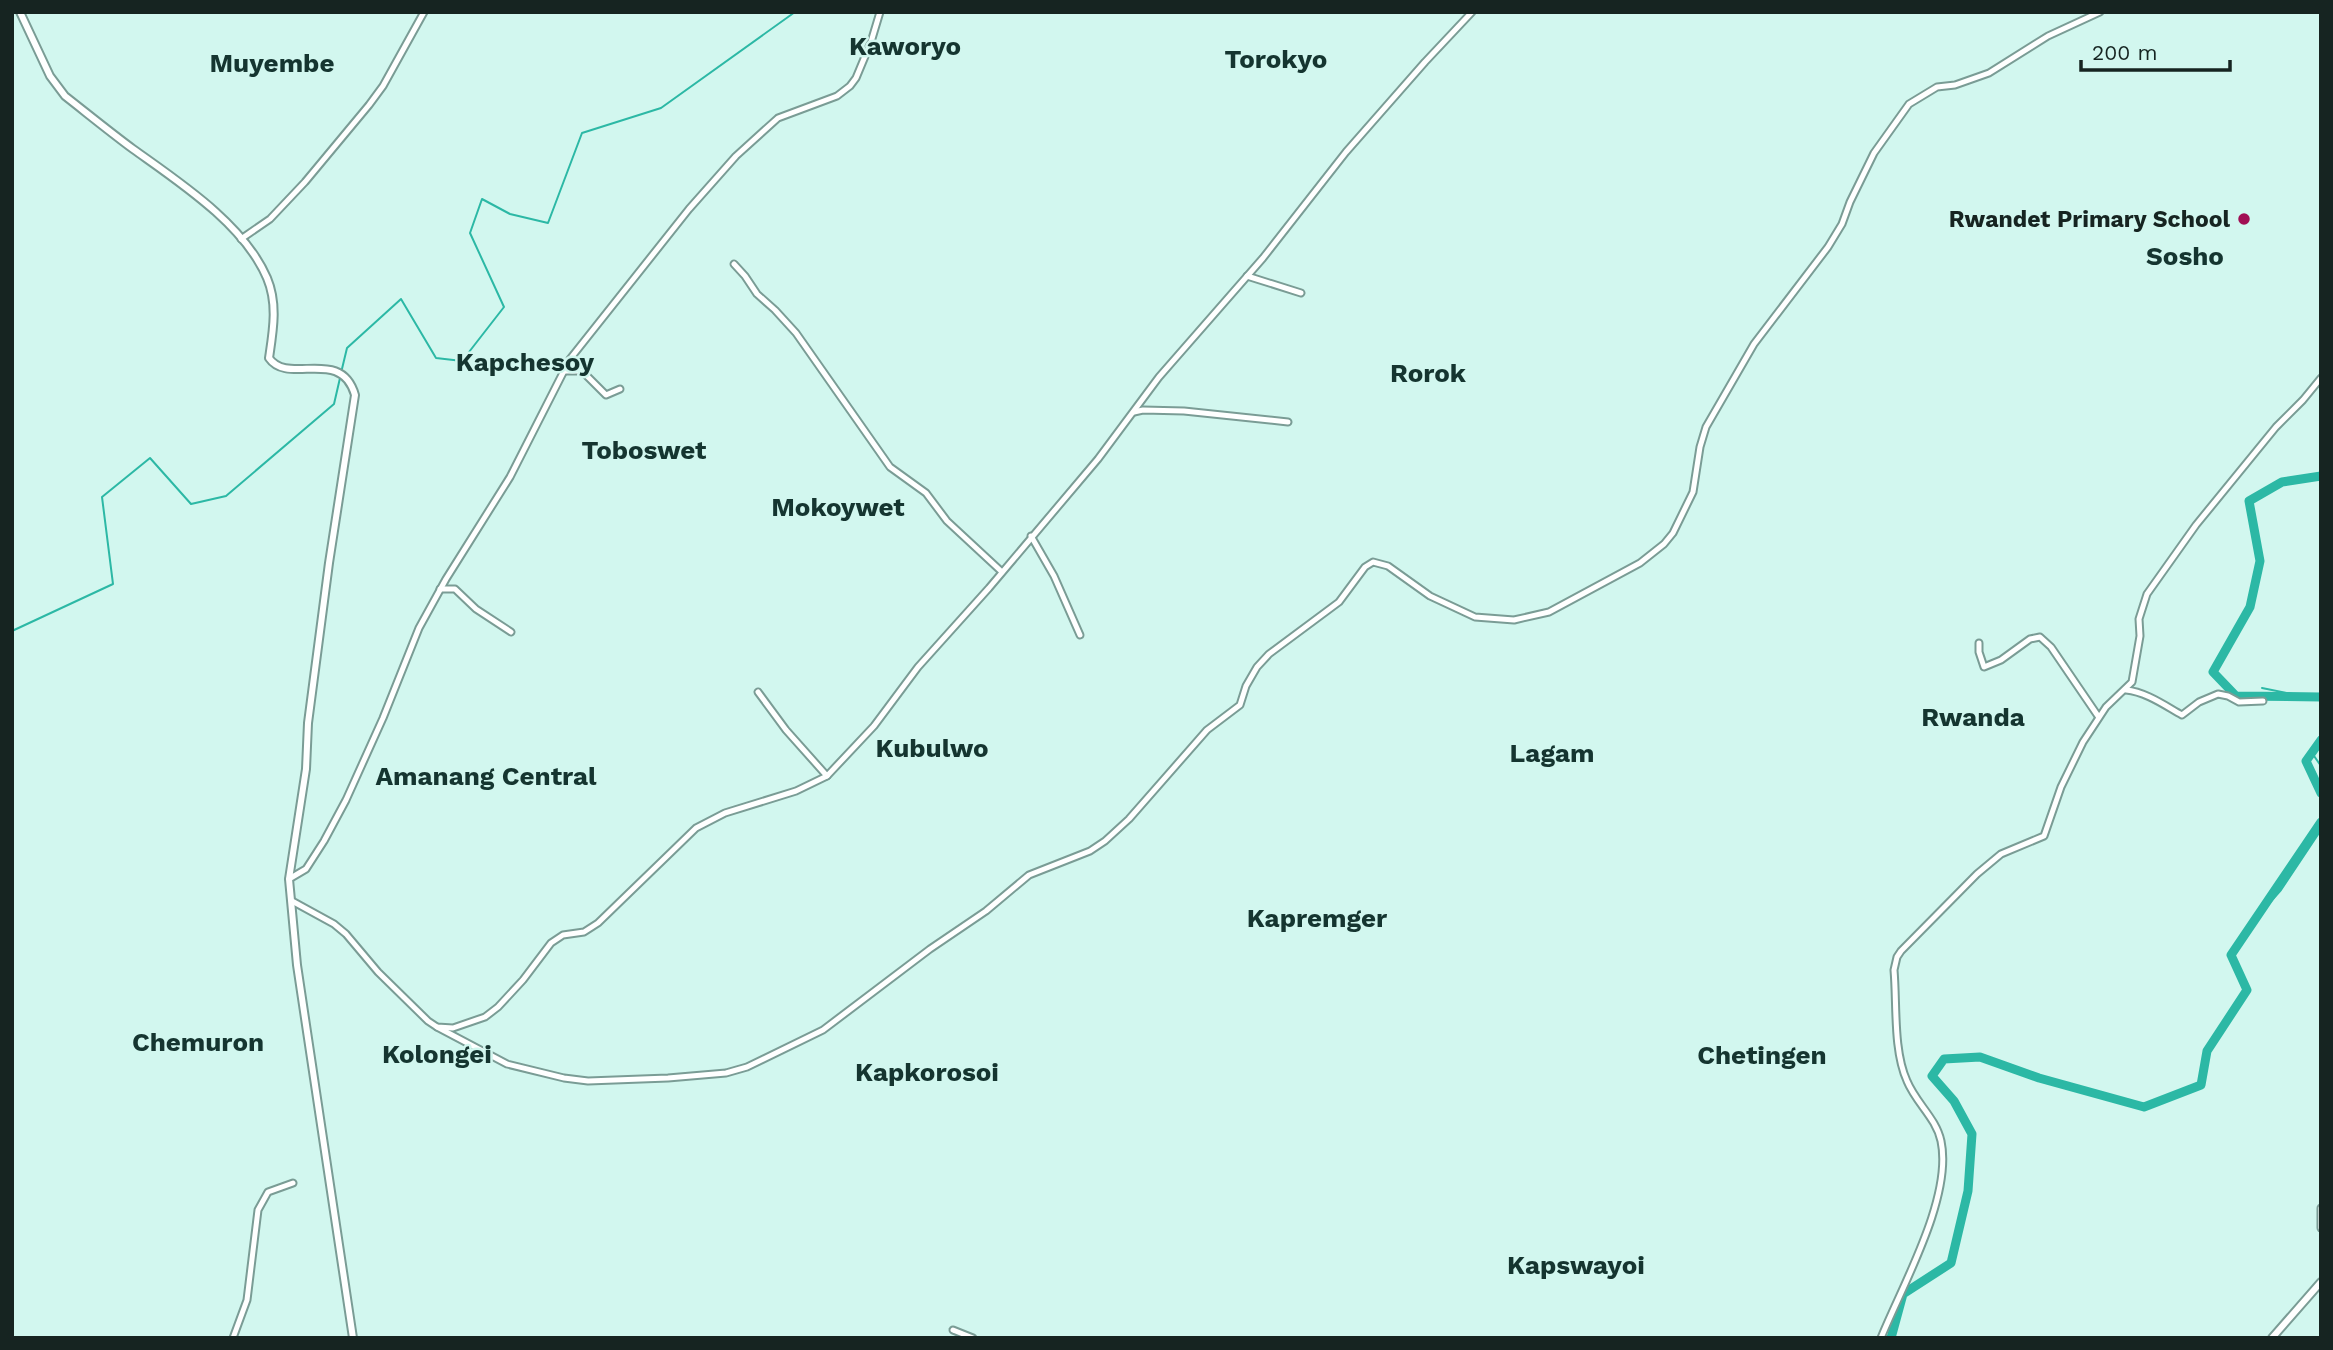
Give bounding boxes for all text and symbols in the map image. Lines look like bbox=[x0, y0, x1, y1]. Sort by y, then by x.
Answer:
scale bar bbox=[2081, 28, 2230, 72]
district label: Kaworyo bbox=[849, 31, 961, 61]
text: 200 m bbox=[2092, 40, 2158, 65]
district label: Torokyo bbox=[1225, 44, 1327, 74]
district label: Muyembe bbox=[210, 48, 334, 78]
place label: Rwandet Primary School bbox=[1949, 206, 2230, 233]
marker: Rwandet Primary School bbox=[2236, 211, 2252, 227]
district label: Sosho bbox=[2146, 241, 2224, 271]
district label: Kapchesoy bbox=[456, 347, 595, 377]
district label: Rorok bbox=[1390, 358, 1467, 388]
district label: Toboswet bbox=[582, 435, 707, 465]
district label: Mokoywet bbox=[771, 492, 905, 522]
district label: Rwanda bbox=[1921, 702, 2025, 732]
district label: Kubulwo bbox=[875, 733, 989, 763]
district label: Lagam bbox=[1510, 738, 1594, 768]
district label: Amanang Central bbox=[375, 761, 597, 791]
district label: Kapremger bbox=[1247, 903, 1388, 933]
district label: Chemuron bbox=[132, 1027, 264, 1057]
district label: Kolongei bbox=[382, 1039, 492, 1069]
district label: Chetingen bbox=[1697, 1040, 1827, 1070]
district label: Kapkorosoi bbox=[855, 1057, 999, 1087]
district label: Kapswayoi bbox=[1507, 1250, 1645, 1280]

